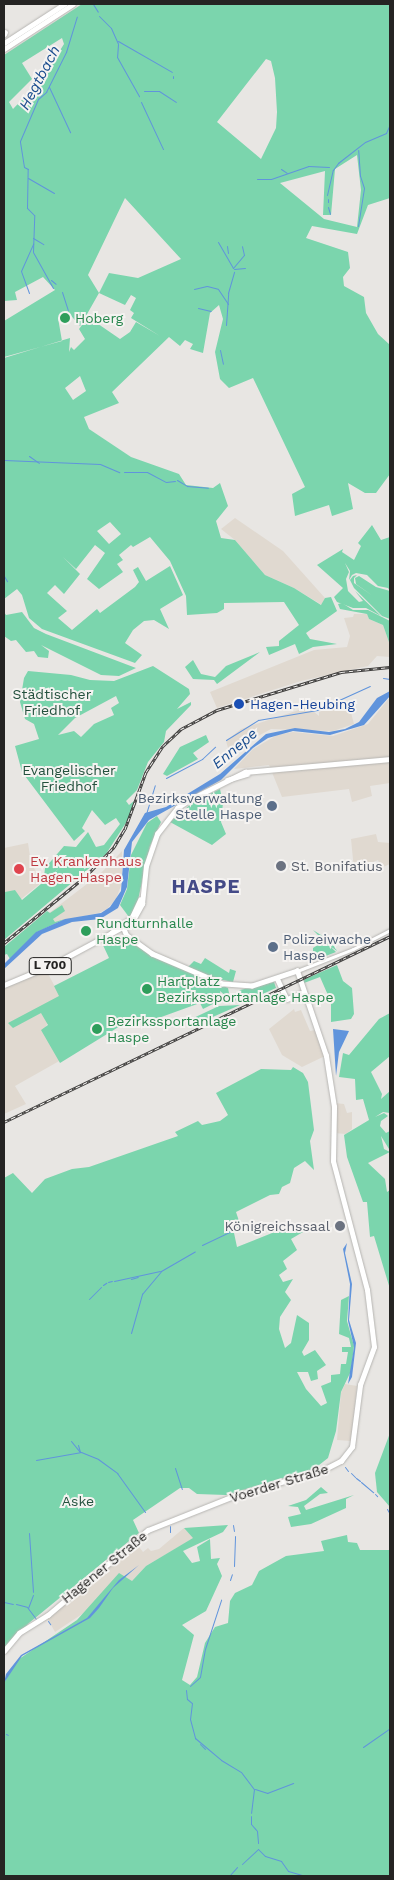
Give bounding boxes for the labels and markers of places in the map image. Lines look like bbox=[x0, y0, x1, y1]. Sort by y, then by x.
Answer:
place label: Hoberg bbox=[75, 310, 123, 326]
marker: Hoberg bbox=[59, 312, 71, 324]
place label: Hagen-Heubing bbox=[250, 696, 355, 712]
marker: Hagen-Heubing bbox=[232, 697, 246, 711]
place label: Bezirksverwaltung Stelle Haspe bbox=[138, 790, 262, 822]
marker: Bezirksverwaltung Stelle Haspe bbox=[266, 800, 278, 812]
place label: Ev. Krankenhaus Hagen-Haspe bbox=[30, 853, 142, 886]
place label: St. Bonifatius bbox=[291, 858, 383, 874]
marker: St. Bonifatius bbox=[275, 860, 287, 872]
marker: Ev. Krankenhaus Hagen-Haspe bbox=[12, 862, 26, 876]
place label: Rundturnhalle Haspe bbox=[96, 915, 193, 948]
marker: Rundturnhalle Haspe bbox=[80, 925, 92, 937]
place label: Polizeiwache Haspe bbox=[283, 931, 371, 964]
marker: Polizeiwache Haspe bbox=[267, 941, 279, 953]
place label: Hartplatz Bezirkssportanlage Haspe bbox=[157, 973, 333, 1006]
marker: Hartplatz Bezirkssportanlage Haspe bbox=[141, 983, 153, 995]
place label: Bezirkssportanlage Haspe bbox=[107, 1013, 236, 1046]
marker: Bezirkssportanlage Haspe bbox=[91, 1023, 103, 1035]
place label: Königreichssaal bbox=[224, 1218, 330, 1234]
marker: Königreichssaal bbox=[334, 1220, 346, 1232]

